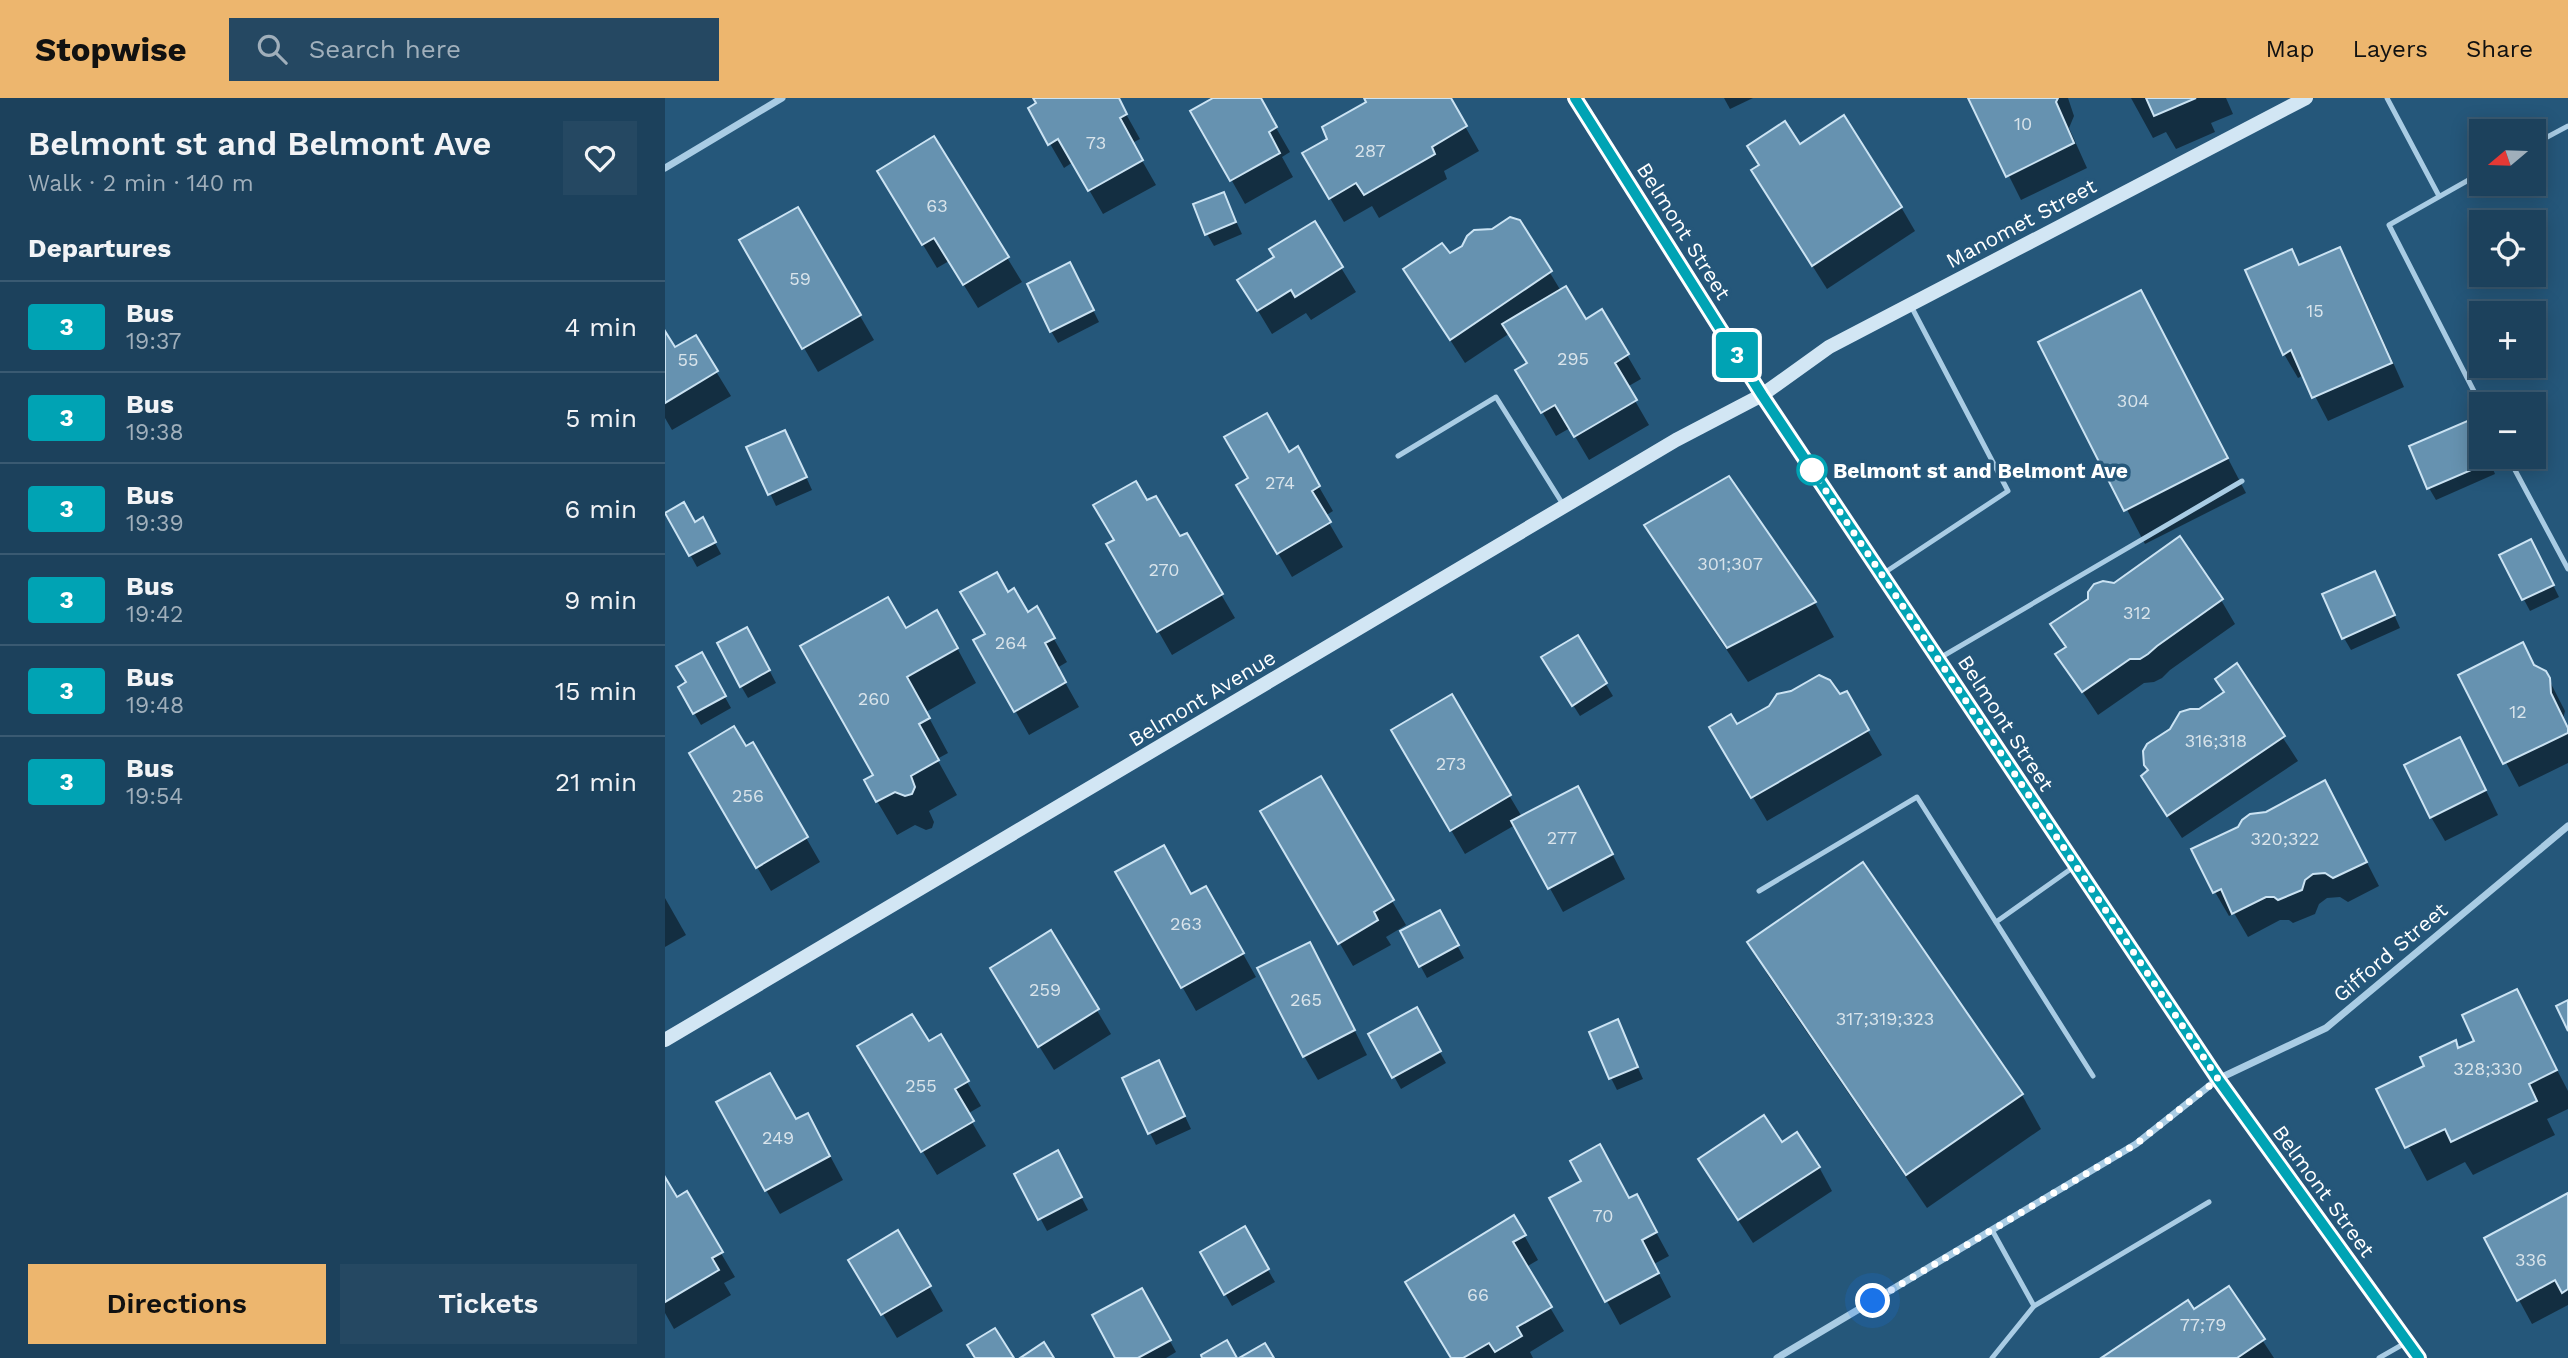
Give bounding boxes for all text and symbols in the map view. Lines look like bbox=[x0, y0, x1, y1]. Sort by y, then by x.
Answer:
search box bbox=[229, 18, 719, 81]
text: Stopwise bbox=[35, 30, 187, 69]
icon: search bbox=[253, 30, 291, 68]
text: Search here bbox=[309, 34, 461, 64]
text: Map bbox=[2266, 35, 2314, 63]
text: Layers bbox=[2352, 35, 2428, 63]
text: Share bbox=[2466, 35, 2533, 63]
house number: 10 bbox=[2014, 113, 2032, 134]
north arrow bbox=[2469, 119, 2546, 196]
map controls bbox=[2469, 119, 2546, 469]
button: heart bbox=[563, 121, 637, 195]
text: Belmont st and Belmont Ave bbox=[28, 124, 491, 163]
house number: 73 bbox=[1086, 132, 1106, 153]
house number: 287 bbox=[1355, 140, 1385, 161]
street label: Belmont Street bbox=[1632, 158, 1736, 304]
text: Walk · 2 min · 140 m bbox=[28, 170, 254, 197]
street label: Manomet Street bbox=[1942, 173, 2100, 273]
house number: 63 bbox=[926, 195, 948, 216]
button: locate bbox=[2469, 210, 2546, 287]
text: Departures bbox=[28, 233, 171, 263]
house number: 59 bbox=[789, 268, 811, 289]
text: Bus bbox=[126, 298, 174, 328]
house number: 15 bbox=[2306, 300, 2324, 321]
button: + bbox=[2469, 301, 2546, 378]
text: 4 min bbox=[564, 312, 637, 342]
text: 3 bbox=[59, 313, 74, 341]
text: 19:37 bbox=[126, 328, 181, 355]
line badge: 3 bbox=[1714, 332, 1760, 378]
text: 3 bbox=[1730, 341, 1744, 369]
house number: 295 bbox=[1557, 348, 1589, 369]
house number: 55 bbox=[678, 349, 698, 370]
text: Bus bbox=[126, 389, 174, 419]
house number: 304 bbox=[2117, 390, 2149, 411]
button: − bbox=[2469, 392, 2546, 469]
text: 5 min bbox=[565, 403, 637, 433]
text: 3 bbox=[59, 404, 74, 432]
text: 19:38 bbox=[126, 419, 184, 446]
marker: Belmont st and Belmont Ave bbox=[1797, 455, 1827, 485]
place label: Belmont st and Belmont Ave bbox=[1833, 458, 2128, 483]
house number: 274 bbox=[1265, 472, 1295, 493]
text: Bus bbox=[126, 480, 174, 510]
text: 6 min bbox=[565, 494, 637, 524]
text: 3 bbox=[59, 495, 74, 523]
text: 19:39 bbox=[126, 510, 184, 537]
house number: 301;307 bbox=[1697, 553, 1763, 574]
house number: 270 bbox=[1148, 559, 1180, 580]
text: Bus bbox=[126, 571, 174, 601]
text: 9 min bbox=[564, 585, 637, 615]
text: 3 bbox=[59, 586, 74, 614]
text: 19:42 bbox=[126, 601, 183, 628]
house number: 312 bbox=[2123, 602, 2151, 623]
house number: 264 bbox=[995, 632, 1027, 653]
street label: Belmont Avenue bbox=[1124, 644, 1280, 752]
street label: Belmont Street bbox=[1953, 650, 2059, 796]
text: Bus bbox=[126, 662, 174, 692]
text: 15 min bbox=[555, 676, 637, 706]
text: 3 bbox=[59, 677, 74, 705]
house number: 260 bbox=[858, 688, 890, 709]
text: 19:48 bbox=[126, 692, 184, 719]
house number: 12 bbox=[2509, 701, 2527, 722]
house number: 316;318 bbox=[2185, 730, 2247, 751]
text: Bus bbox=[126, 753, 174, 783]
house number: 273 bbox=[1436, 753, 1466, 774]
text: 21 min bbox=[555, 767, 637, 797]
text: 3 bbox=[59, 768, 74, 796]
text: 19:54 bbox=[126, 783, 183, 810]
house number: 256 bbox=[732, 785, 764, 806]
house number: 277 bbox=[1547, 827, 1577, 848]
house number: 320;322 bbox=[2251, 828, 2320, 849]
street label: Gifford Street bbox=[2328, 897, 2452, 1007]
house number: 263 bbox=[1170, 913, 1202, 934]
house number: 259 bbox=[1029, 979, 1061, 1000]
house number: 265 bbox=[1290, 989, 1322, 1010]
house number: 317;319;323 bbox=[1836, 1008, 1934, 1029]
house number: 328;330 bbox=[2453, 1058, 2523, 1079]
house number: 255 bbox=[905, 1075, 937, 1096]
street label: Belmont Street bbox=[2268, 1120, 2380, 1262]
house number: 249 bbox=[762, 1127, 794, 1148]
house number: 70 bbox=[1593, 1205, 1613, 1226]
house number: 336 bbox=[2515, 1249, 2547, 1270]
button: Directions bbox=[28, 1264, 326, 1344]
button: Tickets bbox=[340, 1264, 637, 1344]
your location bbox=[1855, 1283, 1890, 1318]
house number: 66 bbox=[1467, 1284, 1489, 1305]
house number: 77;79 bbox=[2180, 1314, 2226, 1335]

